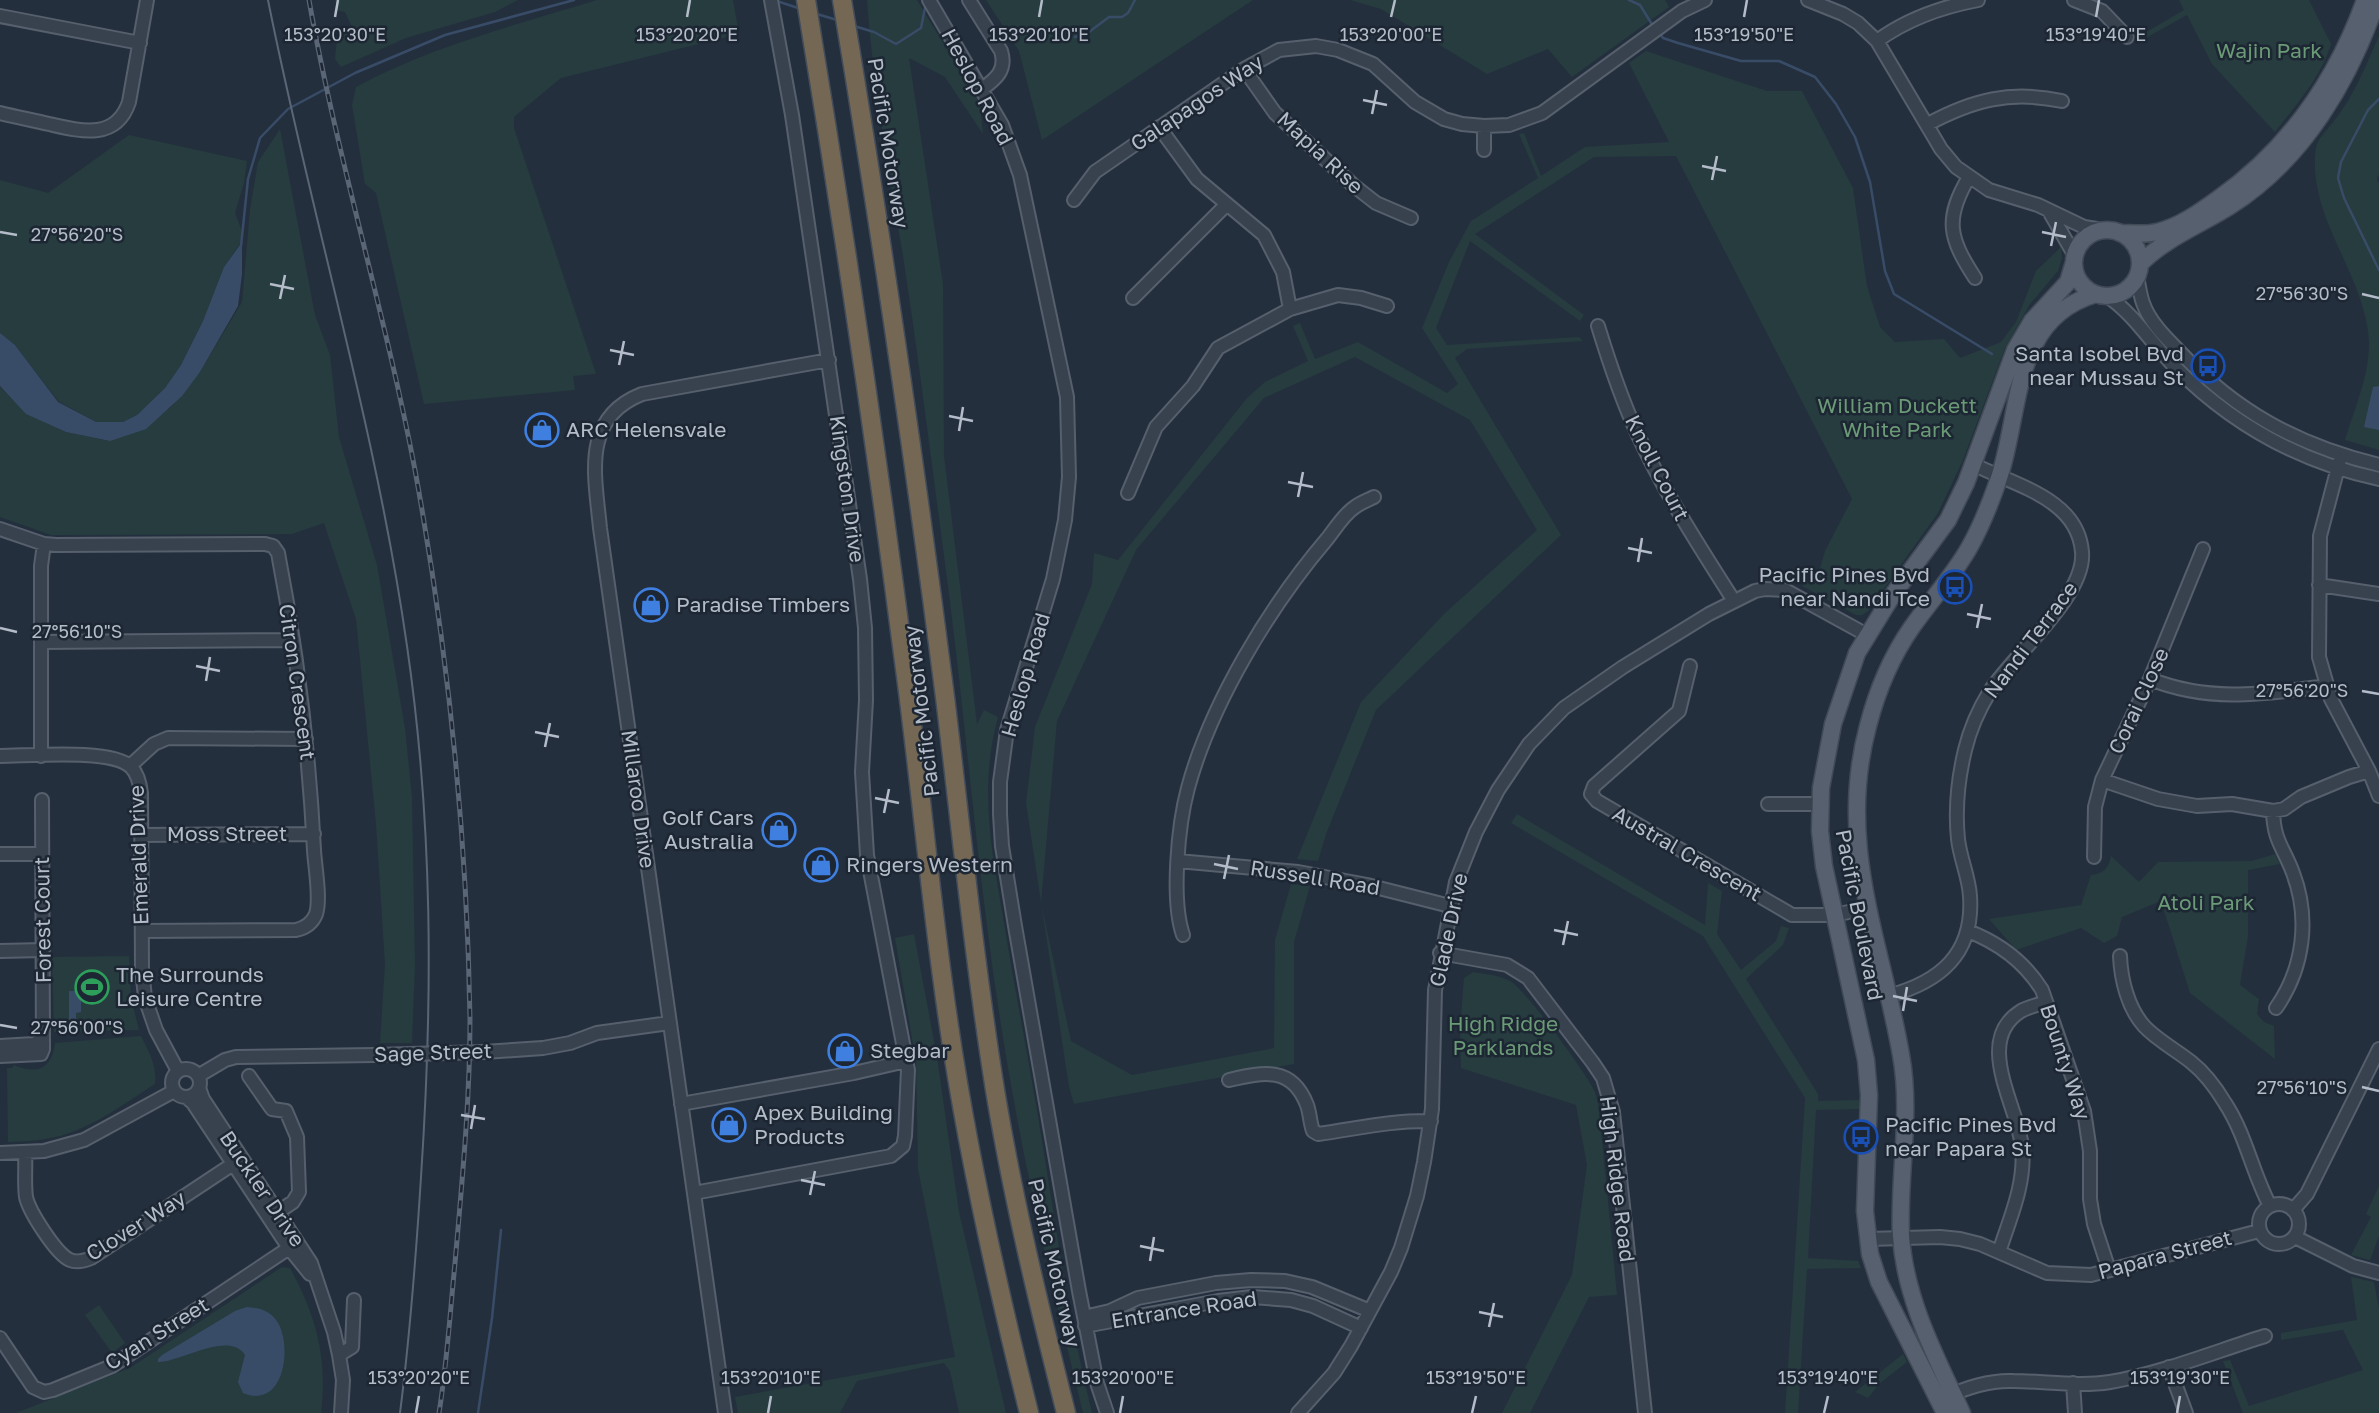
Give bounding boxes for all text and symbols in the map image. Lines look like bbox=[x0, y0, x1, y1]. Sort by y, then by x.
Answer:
text: 153°20'30"E bbox=[284, 23, 386, 45]
text: 153°20'20"E bbox=[636, 23, 738, 45]
text: 153°20'10"E bbox=[989, 23, 1089, 45]
text: 153°20'00"E bbox=[1340, 23, 1442, 45]
text: 153°19'50"E bbox=[1694, 23, 1794, 45]
text: 153°19'40"E bbox=[2046, 23, 2146, 45]
street label: Heslop Road bbox=[936, 24, 1019, 149]
park label: Wajin Park bbox=[2216, 37, 2322, 63]
street label: Galapagos Way bbox=[1125, 48, 1268, 156]
street label: Pacific Motorway bbox=[863, 56, 915, 230]
street label: Mapia Rise bbox=[1272, 106, 1369, 199]
text: 27°56'20"S bbox=[31, 223, 123, 245]
text: 27°56'30"S bbox=[2256, 282, 2348, 304]
place label: Santa Isobel Bvd near Mussau St bbox=[2015, 340, 2184, 390]
bus stop icon: Santa Isobel Bvd near Mussau St bbox=[2189, 347, 2227, 385]
park label: William Duckett White Park bbox=[1817, 392, 1977, 442]
street label: Knoll Court bbox=[1620, 410, 1696, 525]
shop icon: ARC Helensvale bbox=[523, 411, 561, 449]
street label: Kingston Drive bbox=[825, 414, 871, 564]
place label: ARC Helensvale bbox=[566, 416, 726, 442]
place label: Pacific Pines Bvd near Nandi Tce bbox=[1759, 561, 1930, 611]
bus stop icon: Pacific Pines Bvd near Nandi Tce bbox=[1936, 568, 1974, 606]
street label: Nandi Terrace bbox=[1978, 576, 2083, 703]
shop icon: Paradise Timbers bbox=[632, 586, 670, 624]
place label: Paradise Timbers bbox=[676, 591, 850, 617]
street label: Citron Crescent bbox=[274, 602, 322, 762]
street label: Heslop Road bbox=[995, 610, 1055, 740]
text: 27°56'10"S bbox=[32, 620, 122, 642]
street label: Pacific Motorway bbox=[898, 624, 944, 798]
street label: Corai Close bbox=[2102, 643, 2174, 758]
text: 27°56'20"S bbox=[2256, 679, 2348, 701]
street label: Millaroo Drive bbox=[616, 728, 662, 870]
street label: Emerald Drive bbox=[123, 785, 153, 926]
street label: Austral Crescent bbox=[1608, 800, 1767, 906]
place label: Golf Cars Australia bbox=[662, 804, 754, 854]
shop icon: Golf Cars Australia bbox=[760, 811, 798, 849]
street label: Moss Street bbox=[167, 820, 287, 846]
street label: Pacific Boulevard bbox=[1831, 827, 1889, 1003]
shop icon: Ringers Western bbox=[802, 846, 840, 884]
place label: Ringers Western bbox=[846, 851, 1013, 877]
street label: Russell Road bbox=[1248, 854, 1382, 900]
street label: Forest Court bbox=[28, 857, 56, 983]
street label: Glade Drive bbox=[1423, 870, 1473, 989]
park label: Atoli Park bbox=[2157, 889, 2255, 915]
place label: The Surrounds Leisure Centre bbox=[116, 961, 264, 1011]
sports icon: The Surrounds Leisure Centre bbox=[73, 968, 111, 1006]
street label: Bounty Way bbox=[2035, 1000, 2097, 1123]
park label: High Ridge Parklands bbox=[1448, 1010, 1558, 1060]
text: 27°56'00"S bbox=[30, 1016, 124, 1038]
shop icon: Stegbar bbox=[826, 1032, 864, 1070]
street label: Sage Street bbox=[374, 1037, 492, 1067]
place label: Stegbar bbox=[870, 1037, 950, 1063]
text: 27°56'10"S bbox=[2257, 1076, 2347, 1098]
street label: High Ridge Road bbox=[1595, 1094, 1641, 1263]
place label: Apex Building Products bbox=[754, 1099, 893, 1149]
shop icon: Apex Building Products bbox=[710, 1106, 748, 1144]
place label: Pacific Pines Bvd near Papara St bbox=[1885, 1111, 2056, 1161]
bus stop icon: Pacific Pines Bvd near Papara St bbox=[1842, 1118, 1880, 1156]
street label: Buckler Drive bbox=[215, 1126, 311, 1251]
street label: Pacific Motorway bbox=[1023, 1176, 1087, 1350]
street label: Clover Way bbox=[81, 1184, 190, 1266]
street label: Papara Street bbox=[2095, 1224, 2234, 1284]
street label: Entrance Road bbox=[1109, 1285, 1258, 1333]
street label: Cyan Street bbox=[100, 1291, 213, 1375]
text: 153°20'20"E bbox=[368, 1366, 470, 1388]
text: 153°20'10"E bbox=[721, 1366, 821, 1388]
text: 153°20'00"E bbox=[1072, 1366, 1174, 1388]
text: 153°19'50"E bbox=[1426, 1366, 1526, 1388]
text: 153°19'40"E bbox=[1778, 1366, 1878, 1388]
text: 153°19'30"E bbox=[2130, 1366, 2230, 1388]

